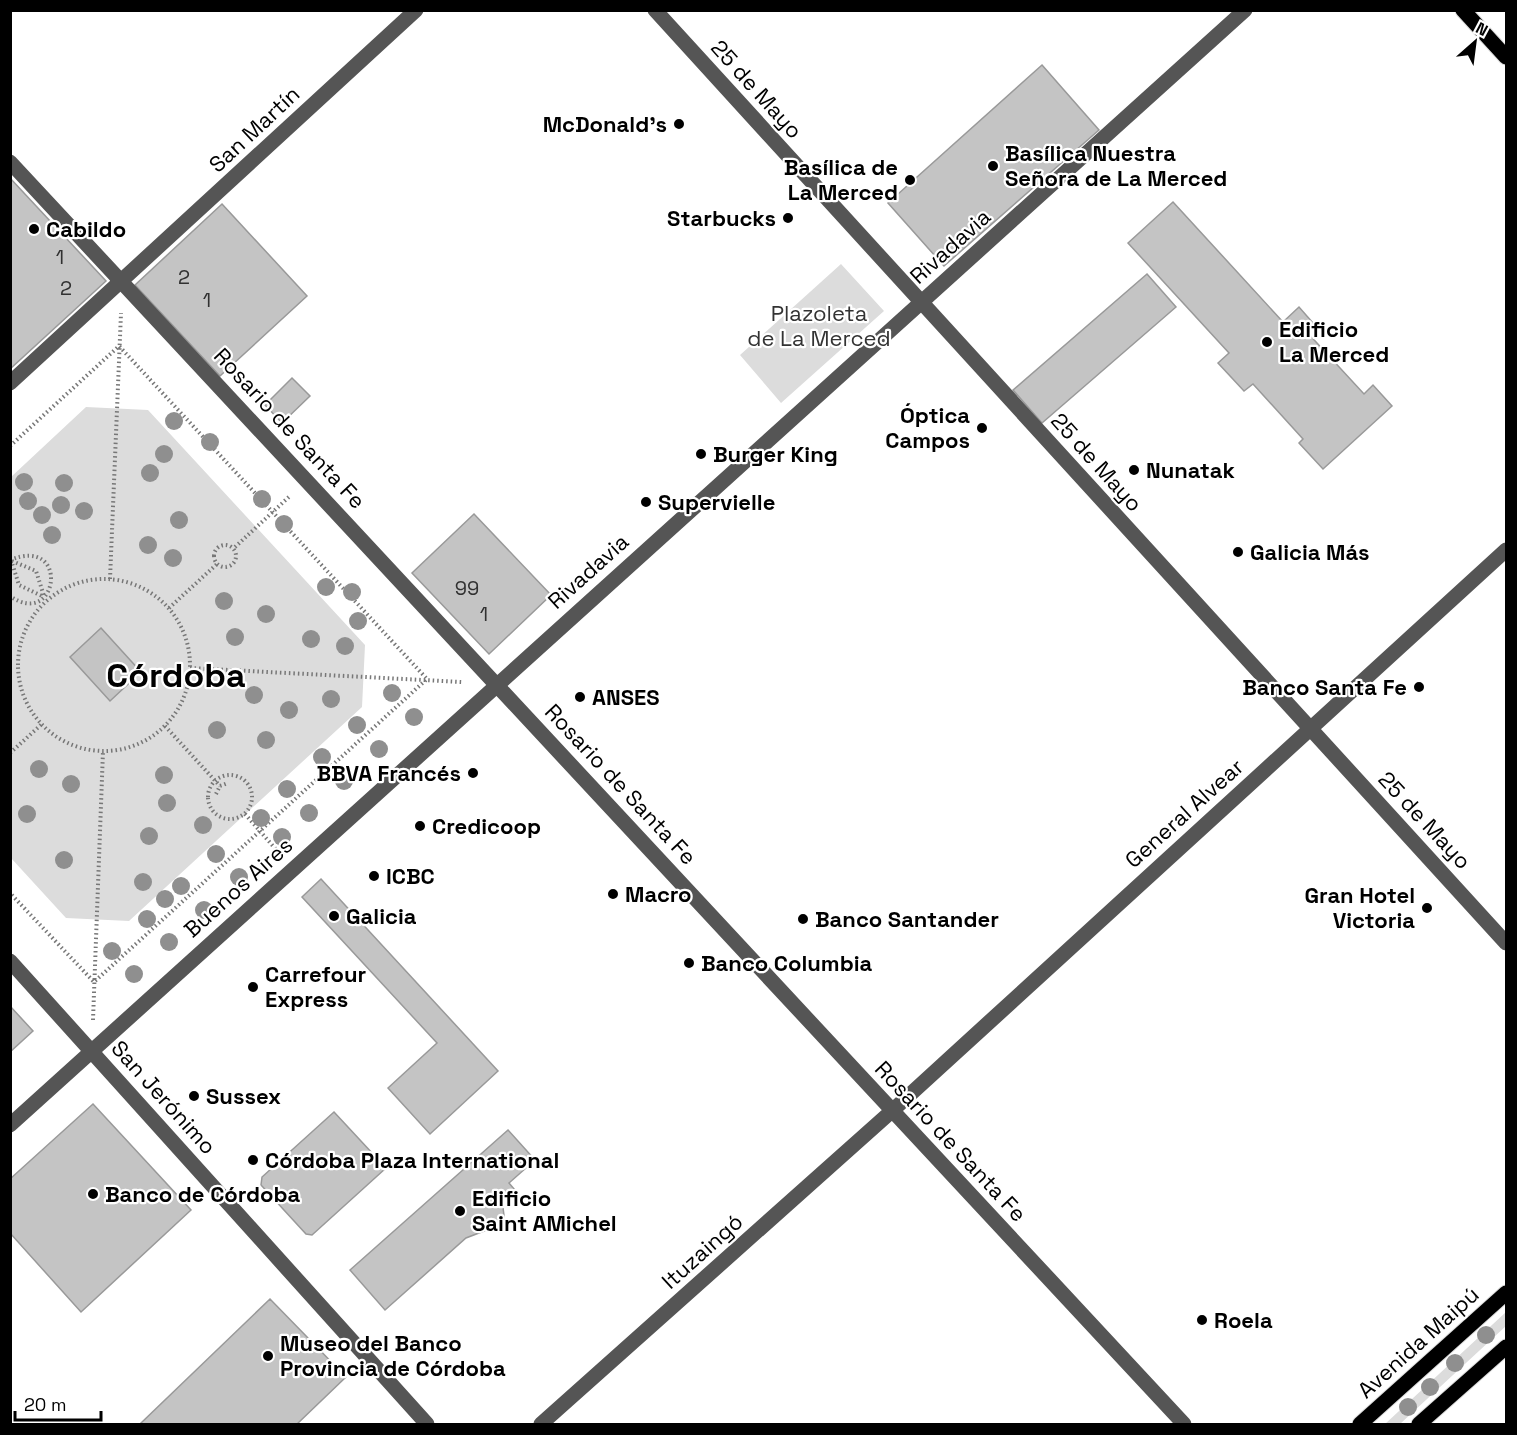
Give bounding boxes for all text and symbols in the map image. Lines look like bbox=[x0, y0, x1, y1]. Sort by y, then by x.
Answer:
north arrow bbox=[1445, 12, 1505, 72]
text: N bbox=[1472, 17, 1491, 41]
street label: 25 de Mayo bbox=[705, 34, 809, 144]
street label: San Martín bbox=[203, 80, 305, 178]
place label: McDonald's bbox=[543, 110, 667, 138]
marker: McDonald's bbox=[672, 117, 686, 131]
place label: Basílica Nuestra Señora de La Merced bbox=[1005, 139, 1227, 192]
place label: Basílica de La Merced bbox=[784, 153, 898, 206]
marker: Basílica Nuestra Señora de La Merced bbox=[986, 159, 1000, 173]
marker: Basílica de La Merced bbox=[903, 173, 917, 187]
street label: Rivadavia bbox=[904, 202, 997, 290]
place label: Starbucks bbox=[667, 204, 776, 232]
marker: Starbucks bbox=[781, 211, 795, 225]
place label: Cabildo bbox=[46, 215, 126, 243]
marker: Cabildo bbox=[27, 222, 41, 236]
house number: 1 bbox=[56, 244, 64, 270]
house number: 2 bbox=[178, 264, 190, 290]
house number: 2 bbox=[60, 275, 72, 301]
house number: 1 bbox=[203, 287, 211, 313]
park label: Plazoleta de La Merced bbox=[747, 299, 891, 352]
place label: Edificio La Merced bbox=[1279, 315, 1389, 368]
marker: Edificio La Merced bbox=[1260, 335, 1274, 349]
street label: Rosario de Santa Fe bbox=[208, 342, 372, 514]
place label: Óptica Campos bbox=[885, 401, 970, 454]
street label: 25 de Mayo bbox=[1045, 407, 1149, 517]
marker: Óptica Campos bbox=[975, 421, 989, 435]
place label: Burger King bbox=[713, 440, 838, 468]
marker: Burger King bbox=[694, 447, 708, 461]
place label: Nunatak bbox=[1146, 456, 1236, 484]
marker: Nunatak bbox=[1127, 463, 1141, 477]
place label: Supervielle bbox=[658, 488, 775, 516]
marker: Supervielle bbox=[639, 495, 653, 509]
street label: Rivadavia bbox=[542, 527, 635, 615]
place label: Galicia Más bbox=[1250, 538, 1370, 566]
marker: Galicia Más bbox=[1231, 545, 1245, 559]
house number: 99 bbox=[455, 575, 479, 601]
house number: 1 bbox=[480, 601, 488, 627]
district label: Córdoba bbox=[106, 654, 246, 697]
place label: Banco Santa Fe bbox=[1242, 673, 1407, 701]
marker: Banco Santa Fe bbox=[1412, 680, 1426, 694]
place label: ANSES bbox=[592, 683, 660, 711]
marker: ANSES bbox=[573, 690, 587, 704]
street label: Rosario de Santa Fe bbox=[539, 698, 703, 870]
street label: General Alvear bbox=[1119, 752, 1249, 874]
place label: BBVA Francés bbox=[316, 759, 461, 787]
street label: 25 de Mayo bbox=[1373, 765, 1477, 875]
marker: BBVA Francés bbox=[466, 766, 480, 780]
place label: Credicoop bbox=[432, 812, 541, 840]
marker: Credicoop bbox=[413, 819, 427, 833]
street label: Buenos Aires bbox=[178, 831, 298, 943]
place label: ICBC bbox=[386, 862, 435, 890]
marker: ICBC bbox=[367, 869, 381, 883]
place label: Macro bbox=[625, 880, 692, 908]
place label: Gran Hotel Victoria bbox=[1304, 881, 1415, 934]
marker: Macro bbox=[606, 887, 620, 901]
marker: Gran Hotel Victoria bbox=[1420, 901, 1434, 915]
place label: Galicia bbox=[346, 902, 417, 930]
place label: Banco Santander bbox=[815, 905, 999, 933]
marker: Galicia bbox=[327, 909, 341, 923]
marker: Banco Santander bbox=[796, 912, 810, 926]
place label: Banco Columbia bbox=[701, 949, 873, 977]
marker: Banco Columbia bbox=[682, 956, 696, 970]
place label: Carrefour Express bbox=[265, 960, 367, 1013]
marker: Carrefour Express bbox=[246, 980, 260, 994]
street label: San Jerónimo bbox=[106, 1034, 222, 1160]
street label: Rosario de Santa Fe bbox=[869, 1055, 1033, 1227]
place label: Sussex bbox=[206, 1082, 281, 1110]
marker: Sussex bbox=[187, 1089, 201, 1103]
place label: Córdoba Plaza International bbox=[265, 1146, 559, 1174]
marker: Córdoba Plaza International bbox=[246, 1153, 260, 1167]
place label: Banco de Córdoba bbox=[105, 1180, 301, 1208]
place label: Edificio Saint AMichel bbox=[472, 1184, 617, 1237]
marker: Banco de Córdoba bbox=[86, 1187, 100, 1201]
marker: Edificio Saint AMichel bbox=[453, 1204, 467, 1218]
street label: Ituzaingó bbox=[656, 1207, 748, 1295]
street label: Avenida Maipú bbox=[1351, 1280, 1485, 1404]
place label: Roela bbox=[1214, 1306, 1273, 1334]
marker: Roela bbox=[1195, 1313, 1209, 1327]
place label: Museo del Banco Provincia de Córdoba bbox=[280, 1329, 506, 1382]
marker: Museo del Banco Provincia de Córdoba bbox=[261, 1349, 275, 1363]
scale bar bbox=[15, 1384, 100, 1422]
text: 20 m bbox=[24, 1393, 67, 1416]

